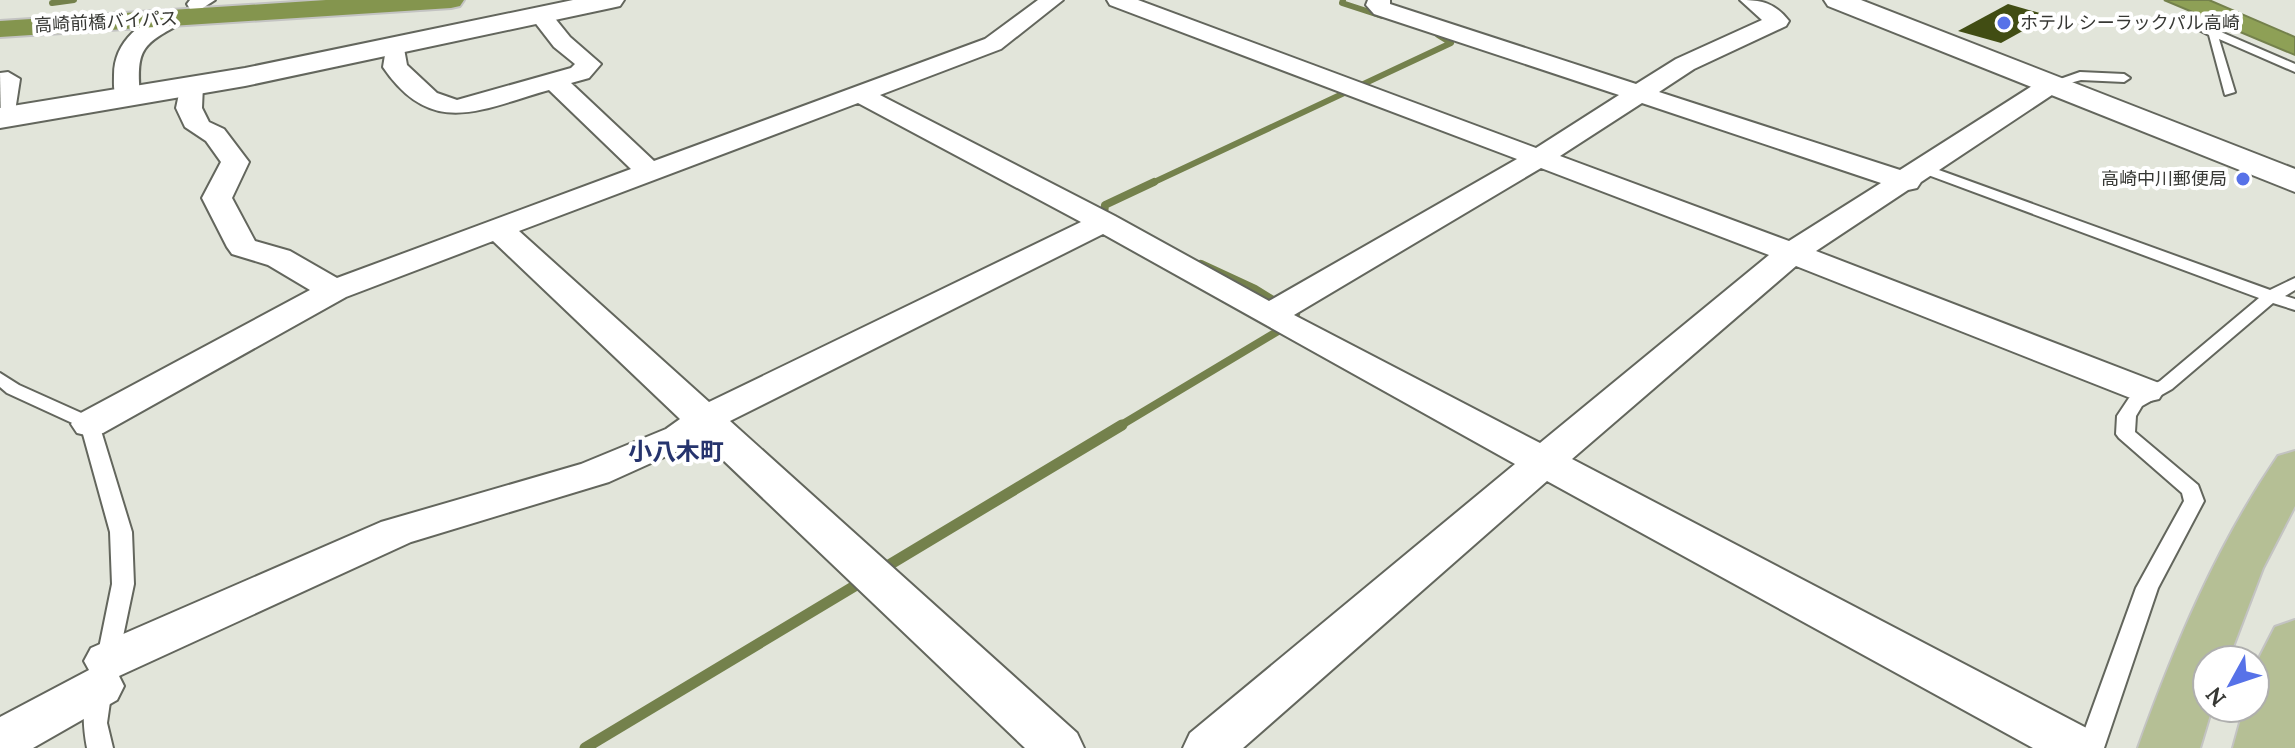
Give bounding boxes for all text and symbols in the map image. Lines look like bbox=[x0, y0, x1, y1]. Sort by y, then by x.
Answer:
street label: 高崎前橋バイパス bbox=[34, 6, 178, 37]
place label: ホテル シーラックパル高崎 bbox=[2020, 11, 2240, 34]
marker: ホテル シーラックパル高崎 bbox=[1995, 14, 2013, 32]
place label: 高崎中川郵便局 bbox=[2101, 167, 2227, 190]
marker: 高崎中川郵便局 bbox=[2234, 170, 2252, 188]
district label: 小八木町 bbox=[628, 436, 724, 467]
north arrow bbox=[2191, 644, 2271, 724]
text: N bbox=[2199, 681, 2232, 712]

